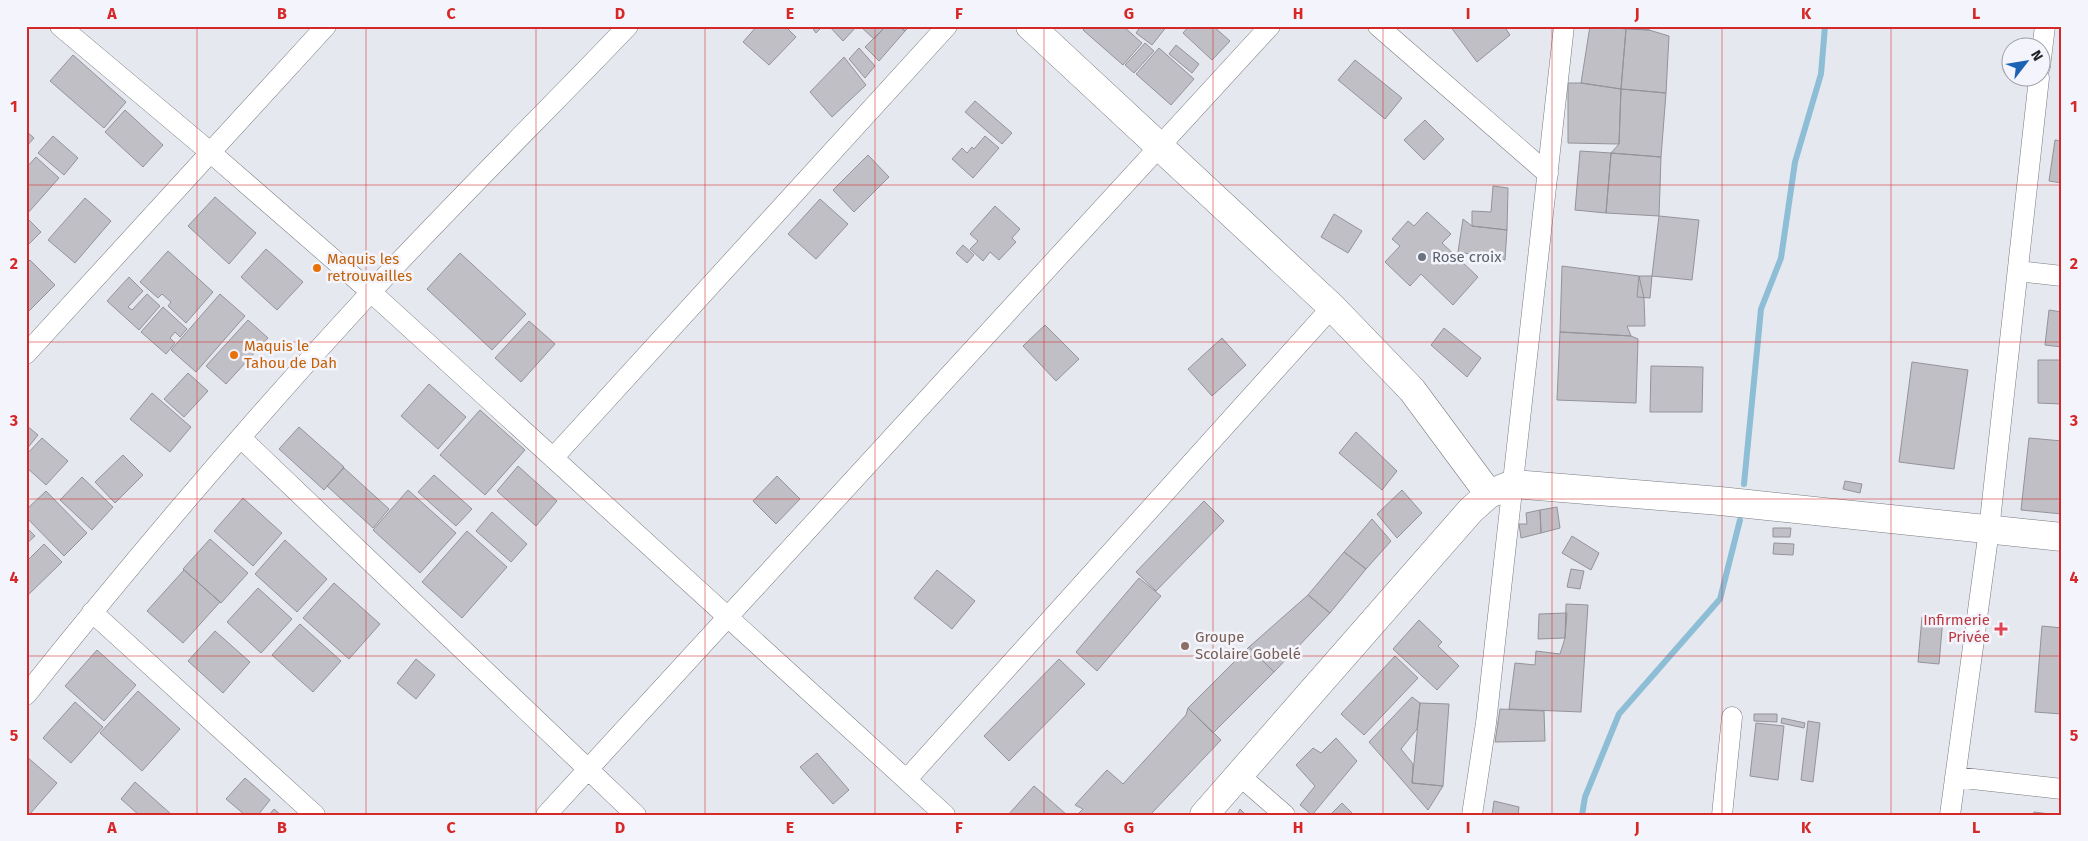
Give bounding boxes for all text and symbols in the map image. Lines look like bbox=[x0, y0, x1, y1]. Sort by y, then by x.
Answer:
text: A bbox=[106, 4, 117, 23]
text: B bbox=[277, 4, 287, 23]
text: C bbox=[446, 4, 456, 23]
text: D bbox=[615, 4, 625, 23]
text: E bbox=[786, 4, 794, 23]
text: F bbox=[955, 4, 963, 23]
text: G bbox=[1124, 4, 1134, 23]
text: H bbox=[1293, 4, 1303, 23]
text: I bbox=[1466, 4, 1470, 23]
text: J bbox=[1633, 4, 1640, 23]
text: K bbox=[1801, 4, 1812, 23]
text: L bbox=[1972, 4, 1980, 23]
north arrow bbox=[2000, 38, 2050, 88]
text: N bbox=[2027, 47, 2046, 64]
text: 1 bbox=[10, 97, 18, 116]
text: 1 bbox=[2070, 97, 2078, 116]
place label: Rose croix bbox=[1432, 248, 1502, 266]
place label: Maquis les retrouvailles bbox=[327, 250, 412, 285]
marker: Rose croix bbox=[1416, 251, 1428, 263]
text: 2 bbox=[10, 254, 18, 273]
text: 2 bbox=[2070, 254, 2078, 273]
marker: Maquis les retrouvailles bbox=[311, 262, 323, 274]
place label: Maquis le Tahou de Dah bbox=[244, 337, 337, 372]
marker: Maquis le Tahou de Dah bbox=[228, 349, 240, 361]
text: 3 bbox=[9, 411, 18, 430]
text: 3 bbox=[2069, 411, 2078, 430]
text: 4 bbox=[9, 568, 19, 587]
text: 4 bbox=[2069, 568, 2079, 587]
place label: Infirmerie Privée bbox=[1923, 611, 1990, 646]
marker: Infirmerie Privée bbox=[1994, 622, 2008, 636]
place label: Groupe Scolaire Gobelé bbox=[1195, 628, 1301, 663]
marker: Groupe Scolaire Gobelé bbox=[1179, 640, 1191, 652]
text: 5 bbox=[10, 726, 19, 745]
text: 5 bbox=[2070, 726, 2079, 745]
text: A bbox=[106, 818, 117, 837]
text: B bbox=[277, 818, 287, 837]
text: C bbox=[446, 818, 456, 837]
text: D bbox=[615, 818, 625, 837]
text: E bbox=[786, 818, 794, 837]
text: F bbox=[955, 818, 963, 837]
text: G bbox=[1124, 818, 1134, 837]
text: H bbox=[1293, 818, 1303, 837]
text: I bbox=[1466, 818, 1470, 837]
text: J bbox=[1633, 818, 1640, 837]
text: K bbox=[1801, 818, 1812, 837]
text: L bbox=[1972, 818, 1980, 837]

